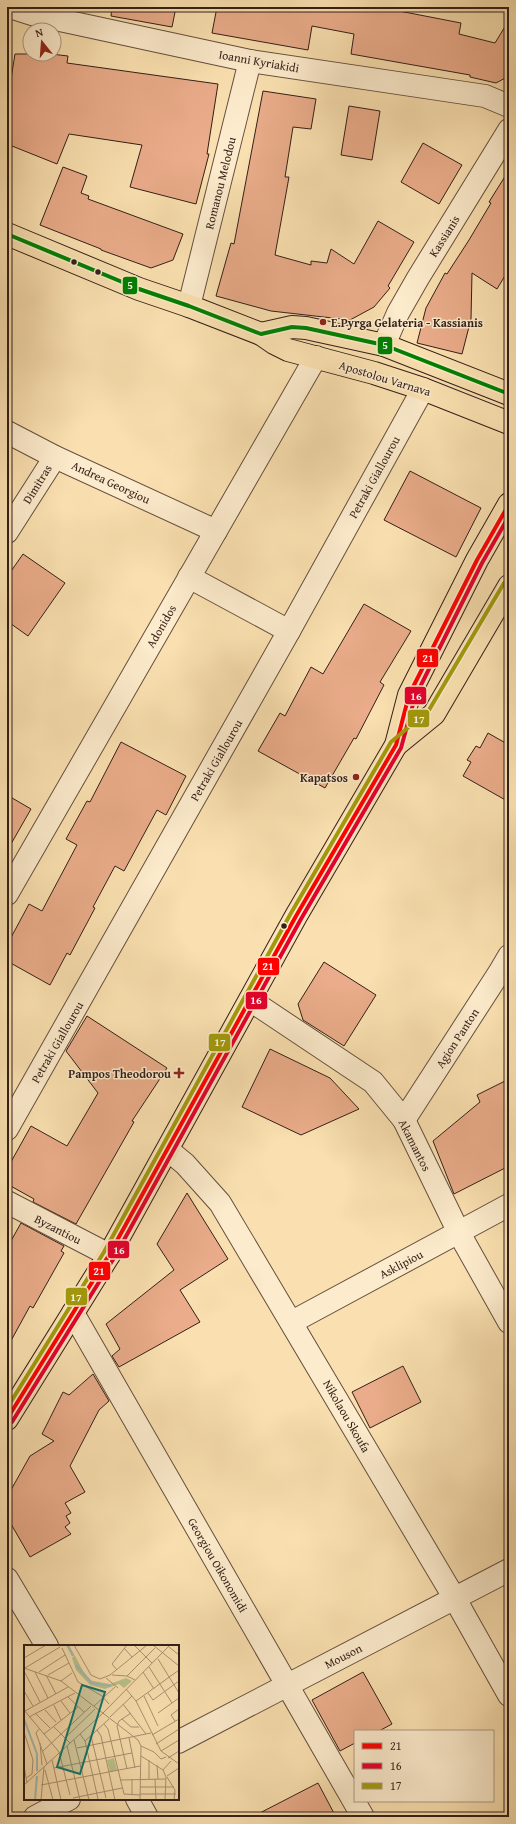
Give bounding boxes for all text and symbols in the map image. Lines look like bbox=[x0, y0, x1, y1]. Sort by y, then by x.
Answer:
north arrow bbox=[22, 22, 62, 62]
text: N bbox=[33, 24, 46, 41]
street label: Ioanni Kyriakidi bbox=[218, 46, 301, 77]
street label: Romanou Melodou bbox=[200, 135, 240, 231]
street label: Kassianis bbox=[425, 212, 464, 260]
unlabelled marker bbox=[69, 257, 79, 267]
unlabelled marker bbox=[93, 267, 103, 277]
line badge: 5 bbox=[122, 276, 138, 295]
text: 5 bbox=[127, 277, 133, 293]
place label: E.Pyrga Gelateria - Kassianis bbox=[331, 314, 483, 331]
marker: E.Pyrga Gelateria - Kassianis bbox=[318, 317, 328, 327]
line badge: 5 bbox=[377, 336, 393, 355]
text: 5 bbox=[382, 337, 388, 353]
street label: Apostolou Varnava bbox=[337, 356, 433, 400]
street label: Petraki Giallourou bbox=[344, 432, 404, 521]
street label: Andrea Georgiou bbox=[69, 456, 154, 508]
street label: Dimitras bbox=[18, 461, 56, 507]
street label: Adonidos bbox=[142, 601, 180, 651]
line badge: 21 bbox=[416, 648, 439, 668]
text: 21 bbox=[422, 650, 434, 666]
line badge: 16 bbox=[404, 686, 427, 705]
text: 16 bbox=[410, 688, 422, 704]
line badge: 17 bbox=[407, 709, 430, 728]
text: 17 bbox=[413, 711, 425, 727]
street label: Petraki Giallourou bbox=[186, 716, 247, 804]
place label: Kapatsos bbox=[300, 769, 348, 786]
marker: Kapatsos bbox=[351, 772, 361, 782]
unlabelled marker bbox=[279, 921, 289, 931]
line badge: 21 bbox=[257, 957, 280, 976]
text: 21 bbox=[262, 958, 274, 974]
line badge: 16 bbox=[245, 991, 268, 1010]
text: 16 bbox=[250, 992, 262, 1008]
street label: Petraki Giallourou bbox=[27, 998, 88, 1086]
street label: Agion Panton bbox=[431, 1005, 483, 1071]
line badge: 17 bbox=[208, 1033, 231, 1052]
text: 17 bbox=[214, 1034, 226, 1050]
place label: Pampos Theodorou bbox=[68, 1065, 171, 1082]
marker: Pampos Theodorou bbox=[174, 1068, 184, 1078]
street label: Akamantos bbox=[395, 1116, 435, 1174]
street label: Byzantiou bbox=[32, 1210, 85, 1248]
line badge: 16 bbox=[107, 1240, 130, 1259]
text: 16 bbox=[113, 1242, 125, 1258]
street label: Asklipiou bbox=[376, 1245, 426, 1283]
line badge: 21 bbox=[88, 1261, 111, 1281]
text: 21 bbox=[93, 1263, 105, 1279]
line badge: 17 bbox=[65, 1287, 88, 1306]
text: 17 bbox=[70, 1289, 82, 1305]
street label: Nikolaou Skoufa bbox=[319, 1377, 375, 1456]
street label: Georgiou Oikonomidi bbox=[184, 1514, 252, 1616]
street label: Mouson bbox=[321, 1639, 365, 1673]
inset map bbox=[24, 1645, 179, 1800]
legend bbox=[354, 1730, 494, 1802]
text: 21 bbox=[390, 1737, 402, 1754]
text: 16 bbox=[390, 1757, 402, 1774]
text: 17 bbox=[390, 1777, 402, 1794]

